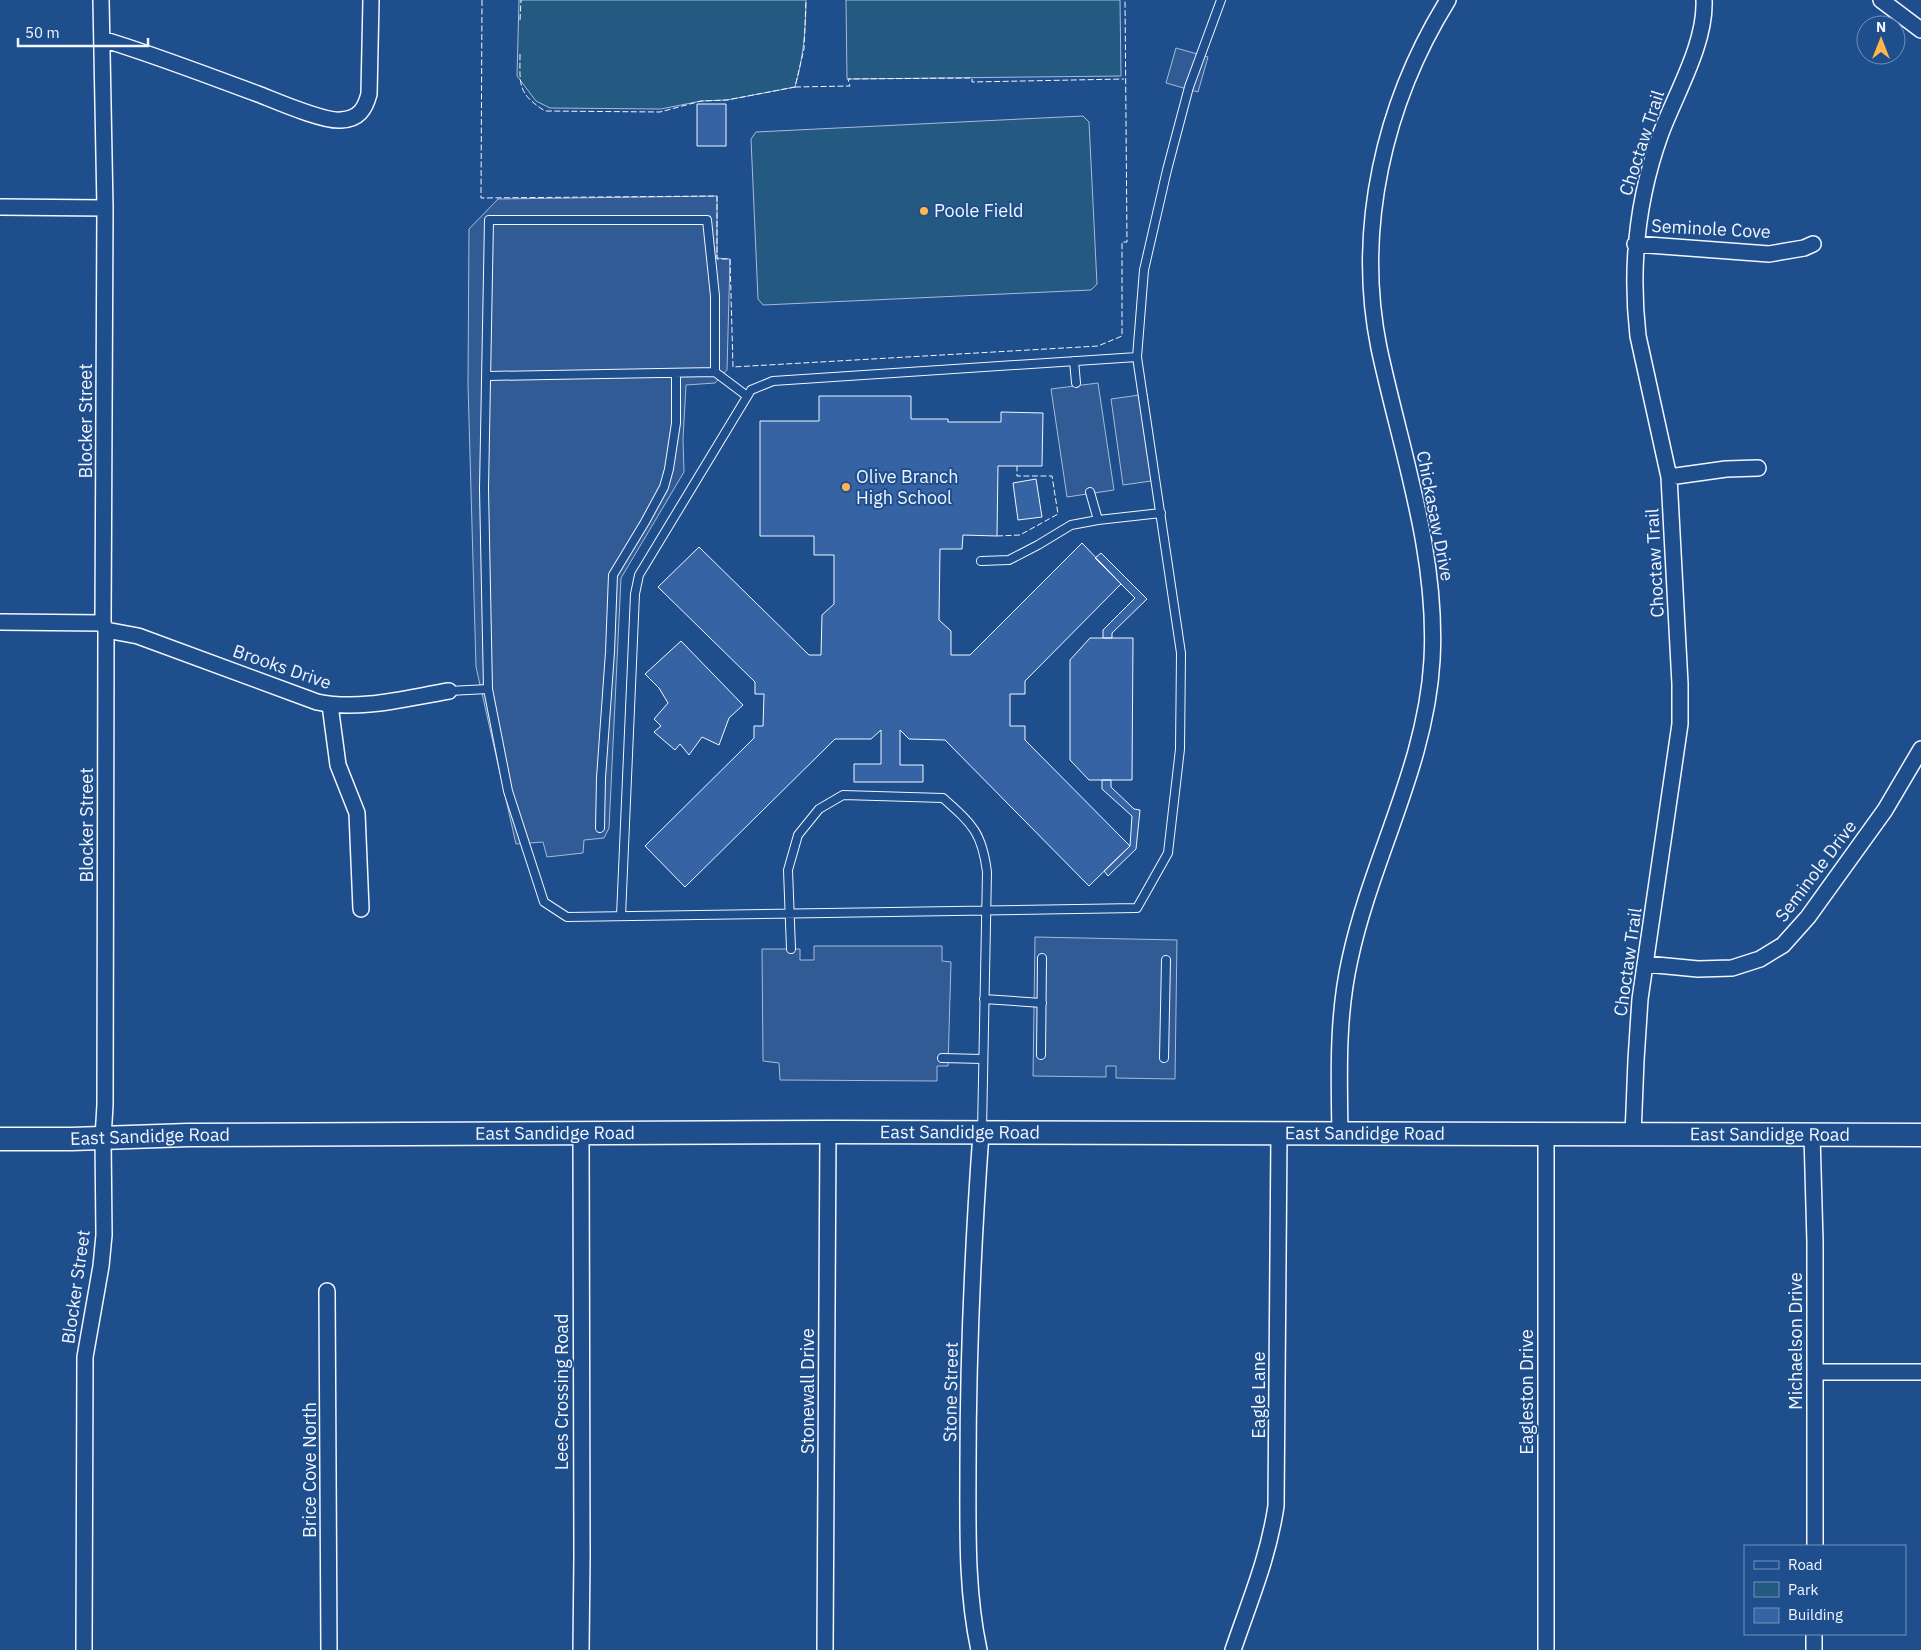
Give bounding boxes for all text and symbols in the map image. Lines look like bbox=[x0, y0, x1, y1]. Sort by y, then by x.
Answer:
scale bar bbox=[18, 15, 148, 47]
north arrow bbox=[1856, 15, 1906, 65]
text: N bbox=[1876, 18, 1886, 36]
text: 50 m bbox=[25, 23, 60, 42]
street label: Choctaw Trail bbox=[1614, 87, 1669, 198]
place label: Poole Field bbox=[934, 199, 1024, 222]
marker: Poole Field bbox=[918, 205, 930, 217]
street label: Seminole Cove bbox=[1651, 214, 1771, 243]
street label: Blocker Street bbox=[74, 363, 97, 479]
street label: Chickasaw Drive bbox=[1412, 449, 1459, 583]
place label: Olive Branch High School bbox=[856, 465, 958, 509]
marker: Olive Branch High School bbox=[840, 481, 852, 493]
street label: Choctaw Trail bbox=[1640, 508, 1669, 618]
street label: Brooks Drive bbox=[230, 639, 334, 694]
street label: Blocker Street bbox=[75, 767, 98, 883]
street label: Seminole Drive bbox=[1770, 815, 1861, 926]
street label: Choctaw Trail bbox=[1608, 906, 1647, 1018]
street label: East Sandidge Road bbox=[880, 1120, 1040, 1144]
street label: East Sandidge Road bbox=[475, 1121, 635, 1145]
street label: East Sandidge Road bbox=[1285, 1121, 1445, 1145]
street label: East Sandidge Road bbox=[1690, 1122, 1850, 1146]
street label: East Sandidge Road bbox=[70, 1123, 230, 1150]
street label: Blocker Street bbox=[56, 1228, 95, 1346]
street label: Michaelson Drive bbox=[1784, 1272, 1807, 1410]
street label: Lees Crossing Road bbox=[550, 1314, 573, 1470]
street label: Stonewall Drive bbox=[796, 1328, 819, 1454]
street label: Eagleston Drive bbox=[1515, 1329, 1538, 1455]
street label: Stone Street bbox=[938, 1342, 963, 1442]
street label: Eagle Lane bbox=[1247, 1351, 1270, 1439]
street label: Brice Cove North bbox=[298, 1402, 321, 1538]
legend bbox=[1744, 1545, 1906, 1635]
text: Road bbox=[1788, 1555, 1823, 1574]
text: Park bbox=[1788, 1580, 1818, 1599]
text: Building bbox=[1788, 1605, 1843, 1624]

